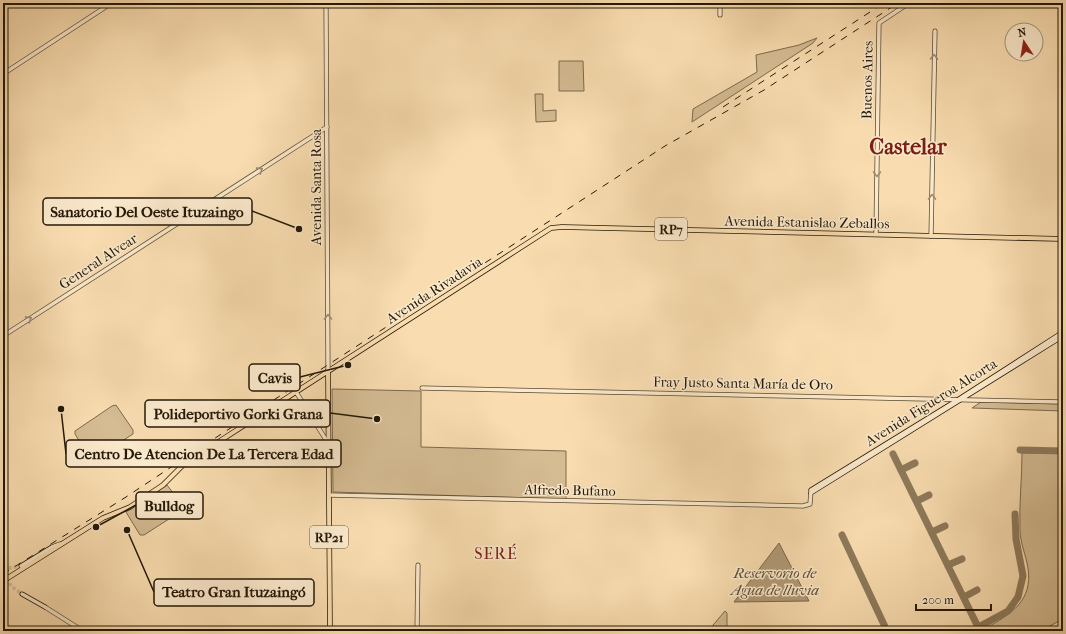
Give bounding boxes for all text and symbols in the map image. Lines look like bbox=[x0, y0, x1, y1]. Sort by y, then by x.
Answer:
north arrow bbox=[1004, 22, 1044, 62]
text: N bbox=[1017, 25, 1028, 40]
street label: Buenos Aires bbox=[858, 41, 877, 119]
one-way arrow bbox=[930, 54, 938, 60]
street label: Avenida Santa Rosa bbox=[308, 128, 325, 246]
district label: Castelar bbox=[869, 134, 947, 160]
one-way arrow bbox=[256, 167, 263, 175]
one-way arrow bbox=[873, 171, 881, 177]
one-way arrow bbox=[928, 194, 936, 200]
callout: Sanatorio Del Oeste Ituzaingo bbox=[43, 198, 252, 225]
text: Sanatorio Del Oeste Ituzaingo bbox=[50, 203, 244, 221]
street label: Avenida Estanislao Zeballos bbox=[723, 213, 890, 232]
road number: RP7 bbox=[655, 218, 687, 240]
street label: General Alvear bbox=[56, 230, 141, 293]
street label: Avenida Rivadavia bbox=[382, 253, 486, 328]
one-way arrow bbox=[324, 314, 332, 320]
one-way arrow bbox=[25, 316, 32, 323]
street label: Avenida Figueroa Alcorta bbox=[862, 355, 1001, 450]
callout: Cavis bbox=[249, 364, 300, 391]
text: Cavis bbox=[258, 369, 293, 387]
street label: Fray Justo Santa María de Oro bbox=[653, 373, 833, 394]
callout: Polideportivo Gorki Grana bbox=[145, 400, 330, 427]
text: Polideportivo Gorki Grana bbox=[153, 405, 324, 423]
callout: Centro De Atencion De La Tercera Edad bbox=[66, 440, 341, 467]
text: Centro De Atencion De La Tercera Edad bbox=[75, 445, 334, 463]
street label: Alfredo Bufano bbox=[523, 481, 616, 500]
callout: Bulldog bbox=[136, 492, 203, 519]
text: Bulldog bbox=[144, 497, 195, 515]
road number: RP21 bbox=[310, 526, 348, 548]
district label: SERÉ bbox=[474, 543, 518, 563]
water label: Reservorio de Agua de lluvia bbox=[729, 564, 819, 599]
callout: Teatro Gran Ituzaingó bbox=[154, 579, 314, 606]
text: Teatro Gran Ituzaingó bbox=[161, 583, 306, 601]
scale bar bbox=[916, 586, 991, 612]
text: 200 m bbox=[922, 593, 954, 607]

